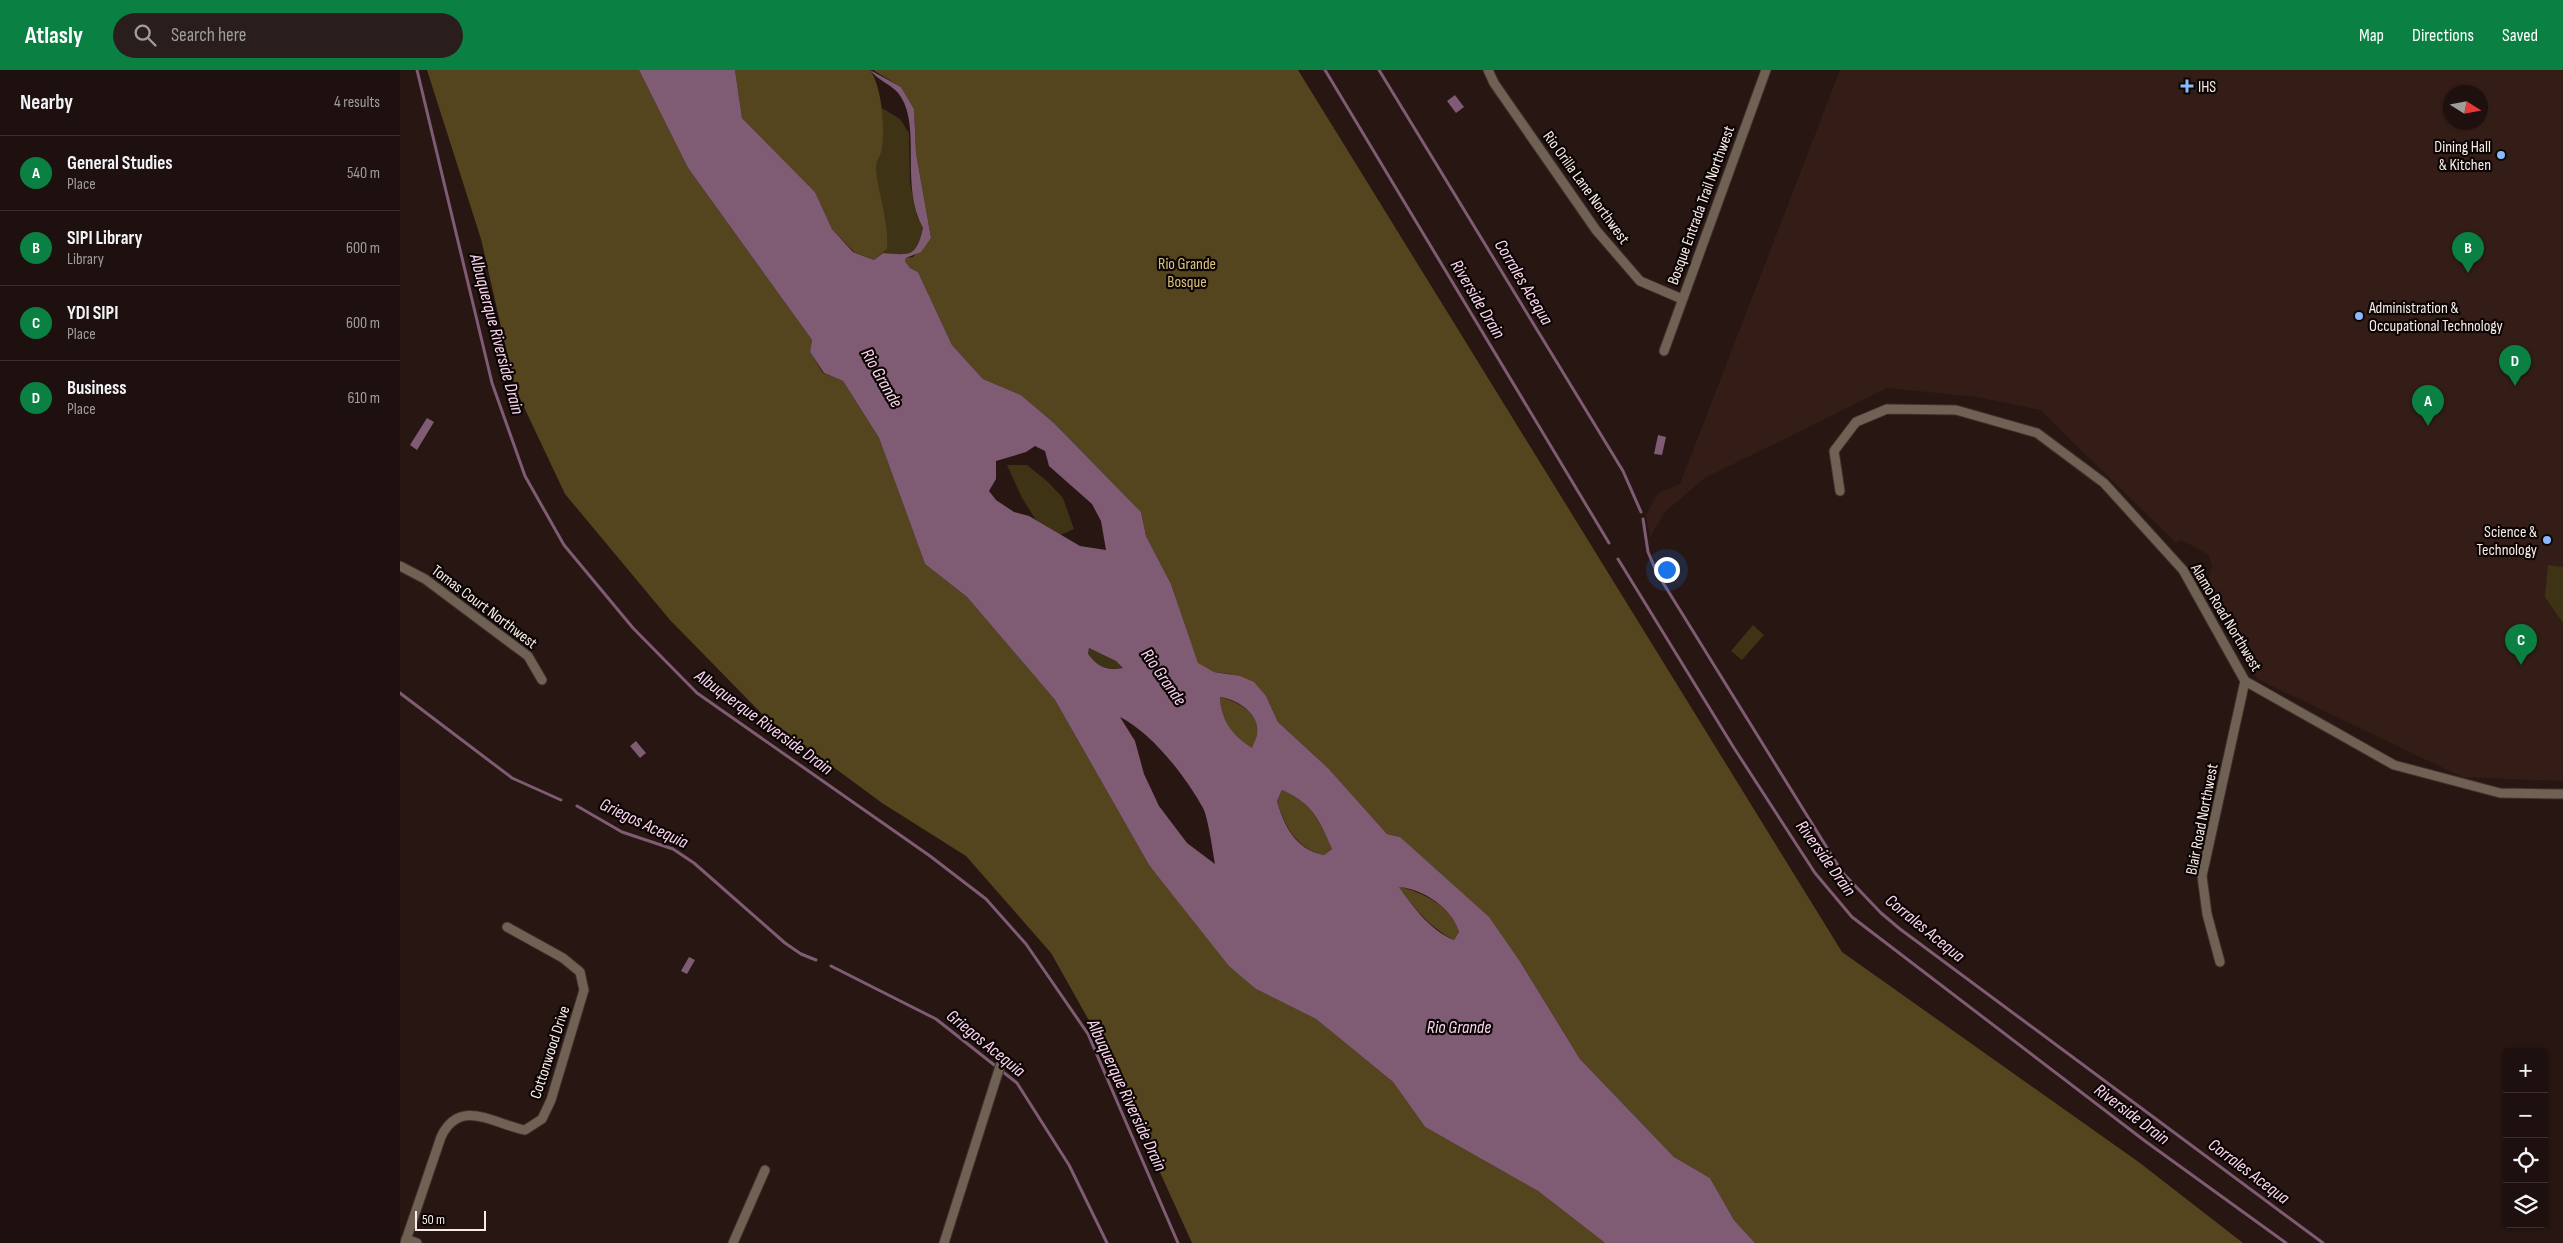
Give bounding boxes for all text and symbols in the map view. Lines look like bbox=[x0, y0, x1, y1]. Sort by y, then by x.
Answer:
search box bbox=[113, 13, 463, 58]
text: Atlasly bbox=[25, 21, 83, 50]
icon: search bbox=[131, 21, 159, 49]
text: Search here bbox=[171, 24, 246, 47]
text: Map bbox=[2359, 25, 2384, 46]
text: Directions bbox=[2412, 25, 2474, 46]
text: Saved bbox=[2502, 25, 2538, 46]
place label: IHS bbox=[2198, 78, 2216, 97]
marker: IHS bbox=[2180, 79, 2194, 93]
north arrow bbox=[2443, 85, 2488, 130]
text: Nearby bbox=[20, 90, 73, 115]
text: 4 results bbox=[334, 93, 380, 112]
street label: Bosque Entrada Trail Northwest bbox=[1664, 123, 1739, 288]
street label: Rio Orilla Lane Northwest bbox=[1538, 128, 1633, 248]
place label: Dining Hall & Kitchen bbox=[2434, 138, 2491, 175]
marker: Dining Hall & Kitchen bbox=[2495, 149, 2507, 161]
text: General Studies bbox=[67, 152, 173, 175]
text: A bbox=[32, 164, 40, 183]
text: 540 m bbox=[347, 164, 380, 183]
text: Place bbox=[67, 175, 96, 194]
text: SIPI Library bbox=[67, 227, 142, 250]
pin: B bbox=[2452, 232, 2484, 273]
water label: Corrales Acequa bbox=[1490, 236, 1558, 329]
text: B bbox=[32, 239, 40, 258]
text: 600 m bbox=[346, 239, 380, 258]
text: Library bbox=[67, 250, 104, 269]
water label: Albuquerque Riverside Drain bbox=[465, 251, 528, 417]
park label: Rio Grande Bosque bbox=[1158, 255, 1216, 292]
water label: Riverside Drain bbox=[1446, 256, 1510, 343]
place label: Administration & Occupational Technology bbox=[2368, 299, 2503, 336]
text: YDI SIPI bbox=[67, 302, 118, 325]
marker: Administration & Occupational Technology bbox=[2353, 310, 2365, 322]
text: C bbox=[32, 314, 40, 333]
text: 600 m bbox=[346, 314, 380, 333]
text: Place bbox=[67, 325, 96, 344]
water label: Rio Grande bbox=[856, 345, 907, 411]
pin: D bbox=[2499, 345, 2531, 386]
text: Business bbox=[67, 377, 126, 400]
pin: A bbox=[2412, 385, 2444, 426]
text: D bbox=[32, 389, 40, 408]
text: 610 m bbox=[347, 389, 380, 408]
text: Place bbox=[67, 400, 96, 419]
place label: Science & Technology bbox=[2477, 523, 2537, 560]
marker: Science & Technology bbox=[2541, 534, 2553, 546]
your location bbox=[1654, 557, 1680, 583]
street label: Alamo Road Northwest bbox=[2186, 560, 2265, 675]
street label: Tomas Court Northwest bbox=[428, 561, 541, 653]
pin: C bbox=[2505, 624, 2537, 665]
water label: Rio Grande bbox=[1137, 645, 1191, 710]
water label: Albuquerque Riverside Drain bbox=[690, 665, 837, 780]
street label: Blair Road Northwest bbox=[2182, 762, 2223, 876]
water label: Griegos Acequia bbox=[596, 794, 692, 853]
water label: Riverside Drain bbox=[1791, 816, 1860, 901]
water label: Corrales Acequa bbox=[1881, 890, 1969, 967]
street label: Cottonwood Drive bbox=[526, 1004, 574, 1101]
water label: Griegos Acequia bbox=[942, 1005, 1030, 1082]
water label: Albuquerque Riverside Drain bbox=[1082, 1015, 1171, 1175]
water label: Rio Grande bbox=[1427, 1017, 1491, 1038]
map controls bbox=[2503, 1048, 2548, 1228]
button: + bbox=[2503, 1048, 2548, 1093]
water label: Riverside Drain bbox=[2090, 1079, 2174, 1150]
button: − bbox=[2503, 1093, 2548, 1138]
water label: Corrales Acequa bbox=[2204, 1134, 2294, 1209]
button: locate bbox=[2503, 1138, 2548, 1183]
button: layers bbox=[2503, 1183, 2548, 1228]
scale bar bbox=[415, 1208, 486, 1231]
text: 50 m bbox=[422, 1211, 445, 1228]

